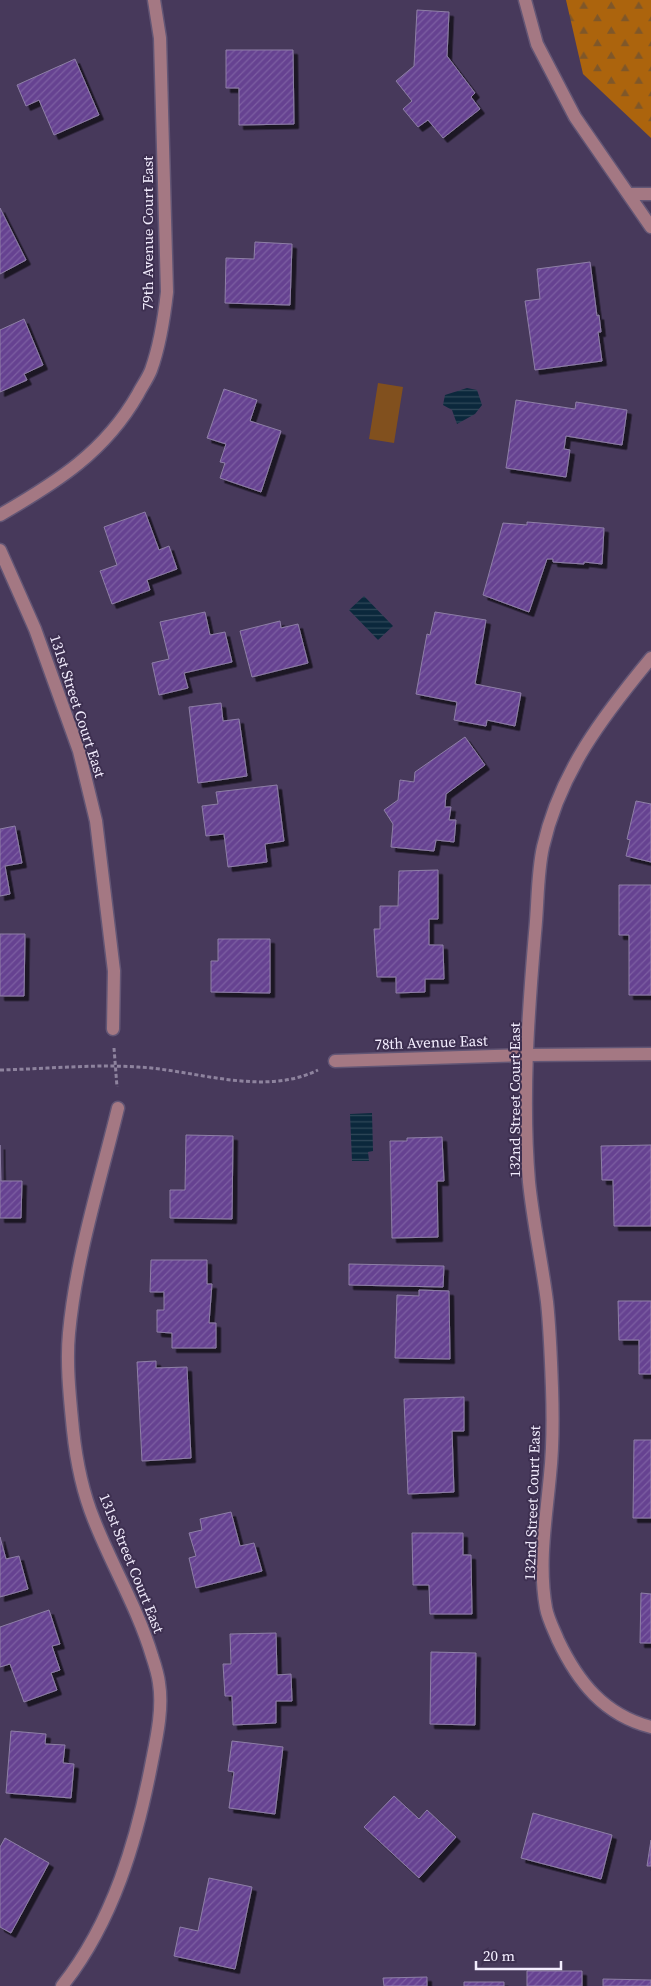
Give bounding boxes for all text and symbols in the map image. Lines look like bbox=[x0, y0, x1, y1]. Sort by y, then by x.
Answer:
street label: 79th Avenue Court East bbox=[137, 156, 158, 310]
street label: 131st Street Court East bbox=[45, 632, 111, 780]
street label: 132nd Street Court East bbox=[504, 1022, 525, 1178]
street label: 78th Avenue East bbox=[374, 1030, 488, 1054]
street label: 132nd Street Court East bbox=[519, 1425, 545, 1581]
street label: 131st Street Court East bbox=[94, 1490, 170, 1636]
scale bar bbox=[476, 1938, 561, 1970]
text: 20 m bbox=[483, 1945, 515, 1966]

